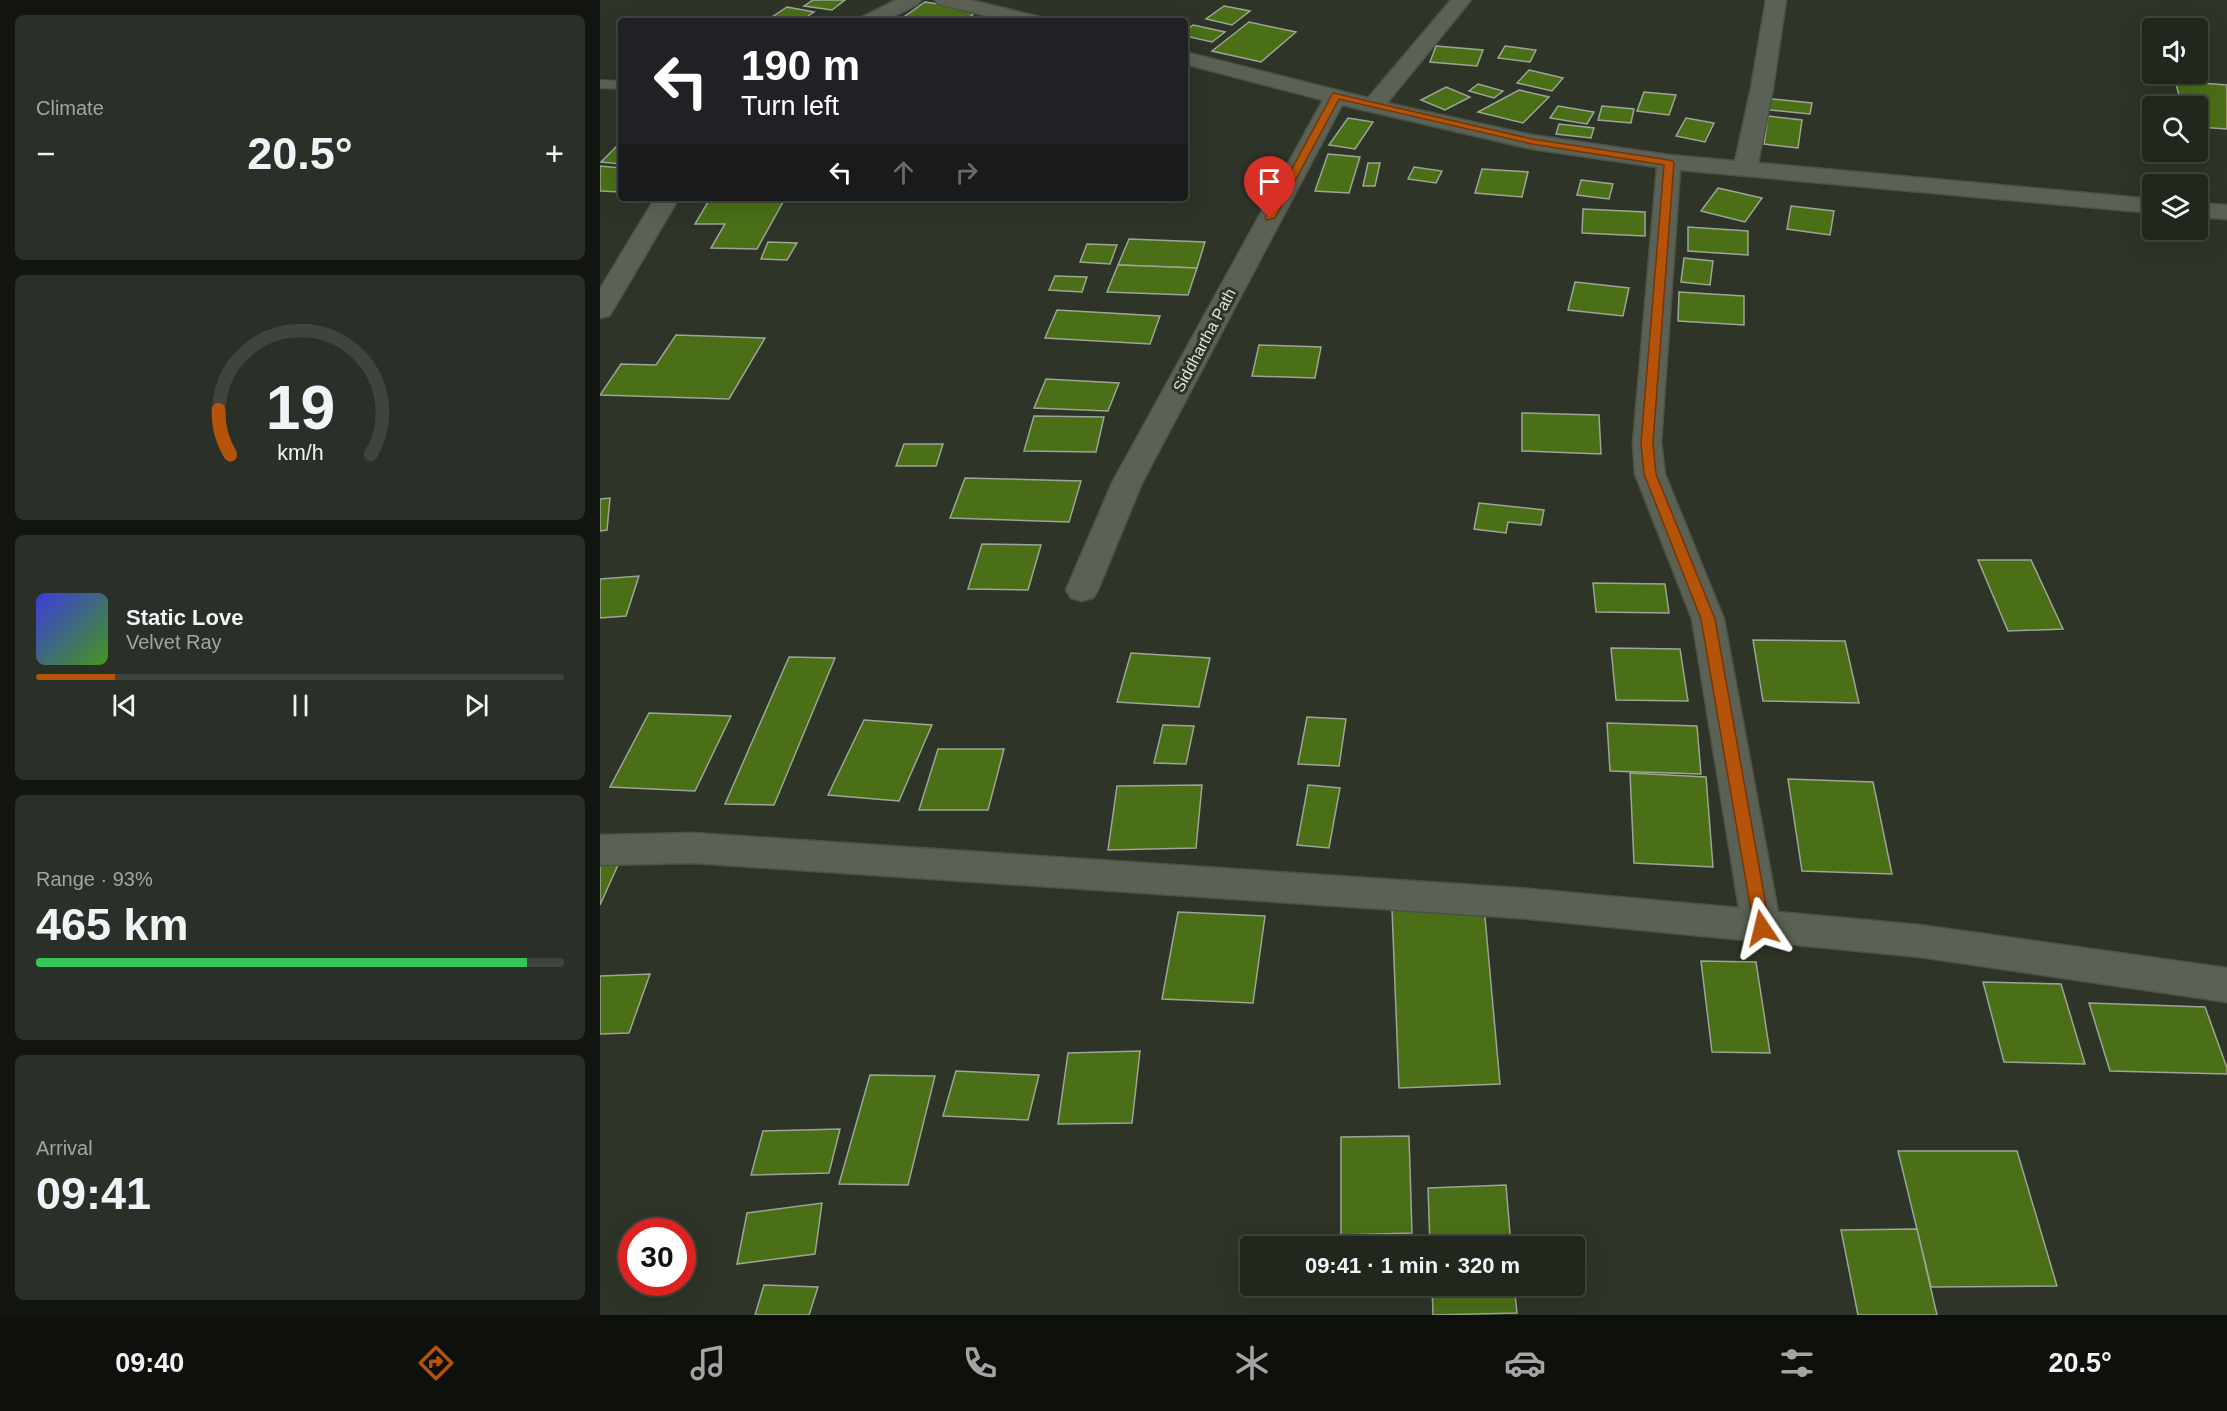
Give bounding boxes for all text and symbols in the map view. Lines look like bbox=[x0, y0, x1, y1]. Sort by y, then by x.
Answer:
map controls bbox=[2142, 18, 2208, 240]
button: sound bbox=[2142, 18, 2208, 84]
icon: left bbox=[642, 42, 720, 120]
text: 190 m bbox=[741, 42, 860, 89]
text: Turn left bbox=[741, 91, 839, 121]
button: search bbox=[2142, 96, 2208, 162]
text: Climate bbox=[36, 97, 104, 119]
text: 20.5° bbox=[247, 128, 353, 179]
text: − bbox=[36, 135, 55, 172]
text: + bbox=[545, 135, 564, 172]
icon: left bbox=[824, 156, 857, 189]
icon: ahead bbox=[887, 156, 920, 189]
icon: right bbox=[950, 156, 983, 189]
pin bbox=[1244, 156, 1295, 218]
icon: arrive bbox=[1253, 165, 1286, 198]
button: layers bbox=[2142, 174, 2208, 240]
street label: Siddhartha Path bbox=[1170, 286, 1239, 395]
text: 19 bbox=[265, 373, 335, 442]
text: km/h bbox=[277, 441, 323, 465]
text: Static Love bbox=[126, 605, 243, 630]
text: Velvet Ray bbox=[126, 631, 222, 653]
icon: previous bbox=[108, 689, 141, 722]
icon: pause bbox=[284, 689, 317, 722]
icon: next bbox=[460, 689, 493, 722]
text: Range · 93% bbox=[36, 868, 153, 890]
position arrow bbox=[1730, 896, 1794, 960]
text: 465 km bbox=[36, 899, 189, 950]
text: Arrival bbox=[36, 1137, 93, 1159]
text: 09:41 bbox=[36, 1168, 151, 1219]
speed limit sign: 30 bbox=[618, 1218, 696, 1296]
text: 09:41 · 1 min · 320 m bbox=[1305, 1253, 1520, 1278]
icon: directions bbox=[415, 1342, 457, 1384]
icon: music bbox=[687, 1342, 729, 1384]
icon: phone bbox=[959, 1342, 1001, 1384]
icon: climate bbox=[1231, 1342, 1273, 1384]
icon: car bbox=[1504, 1342, 1546, 1384]
icon: filters bbox=[1776, 1342, 1818, 1384]
text: 09:40 bbox=[115, 1348, 184, 1378]
text: 20.5° bbox=[2048, 1348, 2112, 1378]

